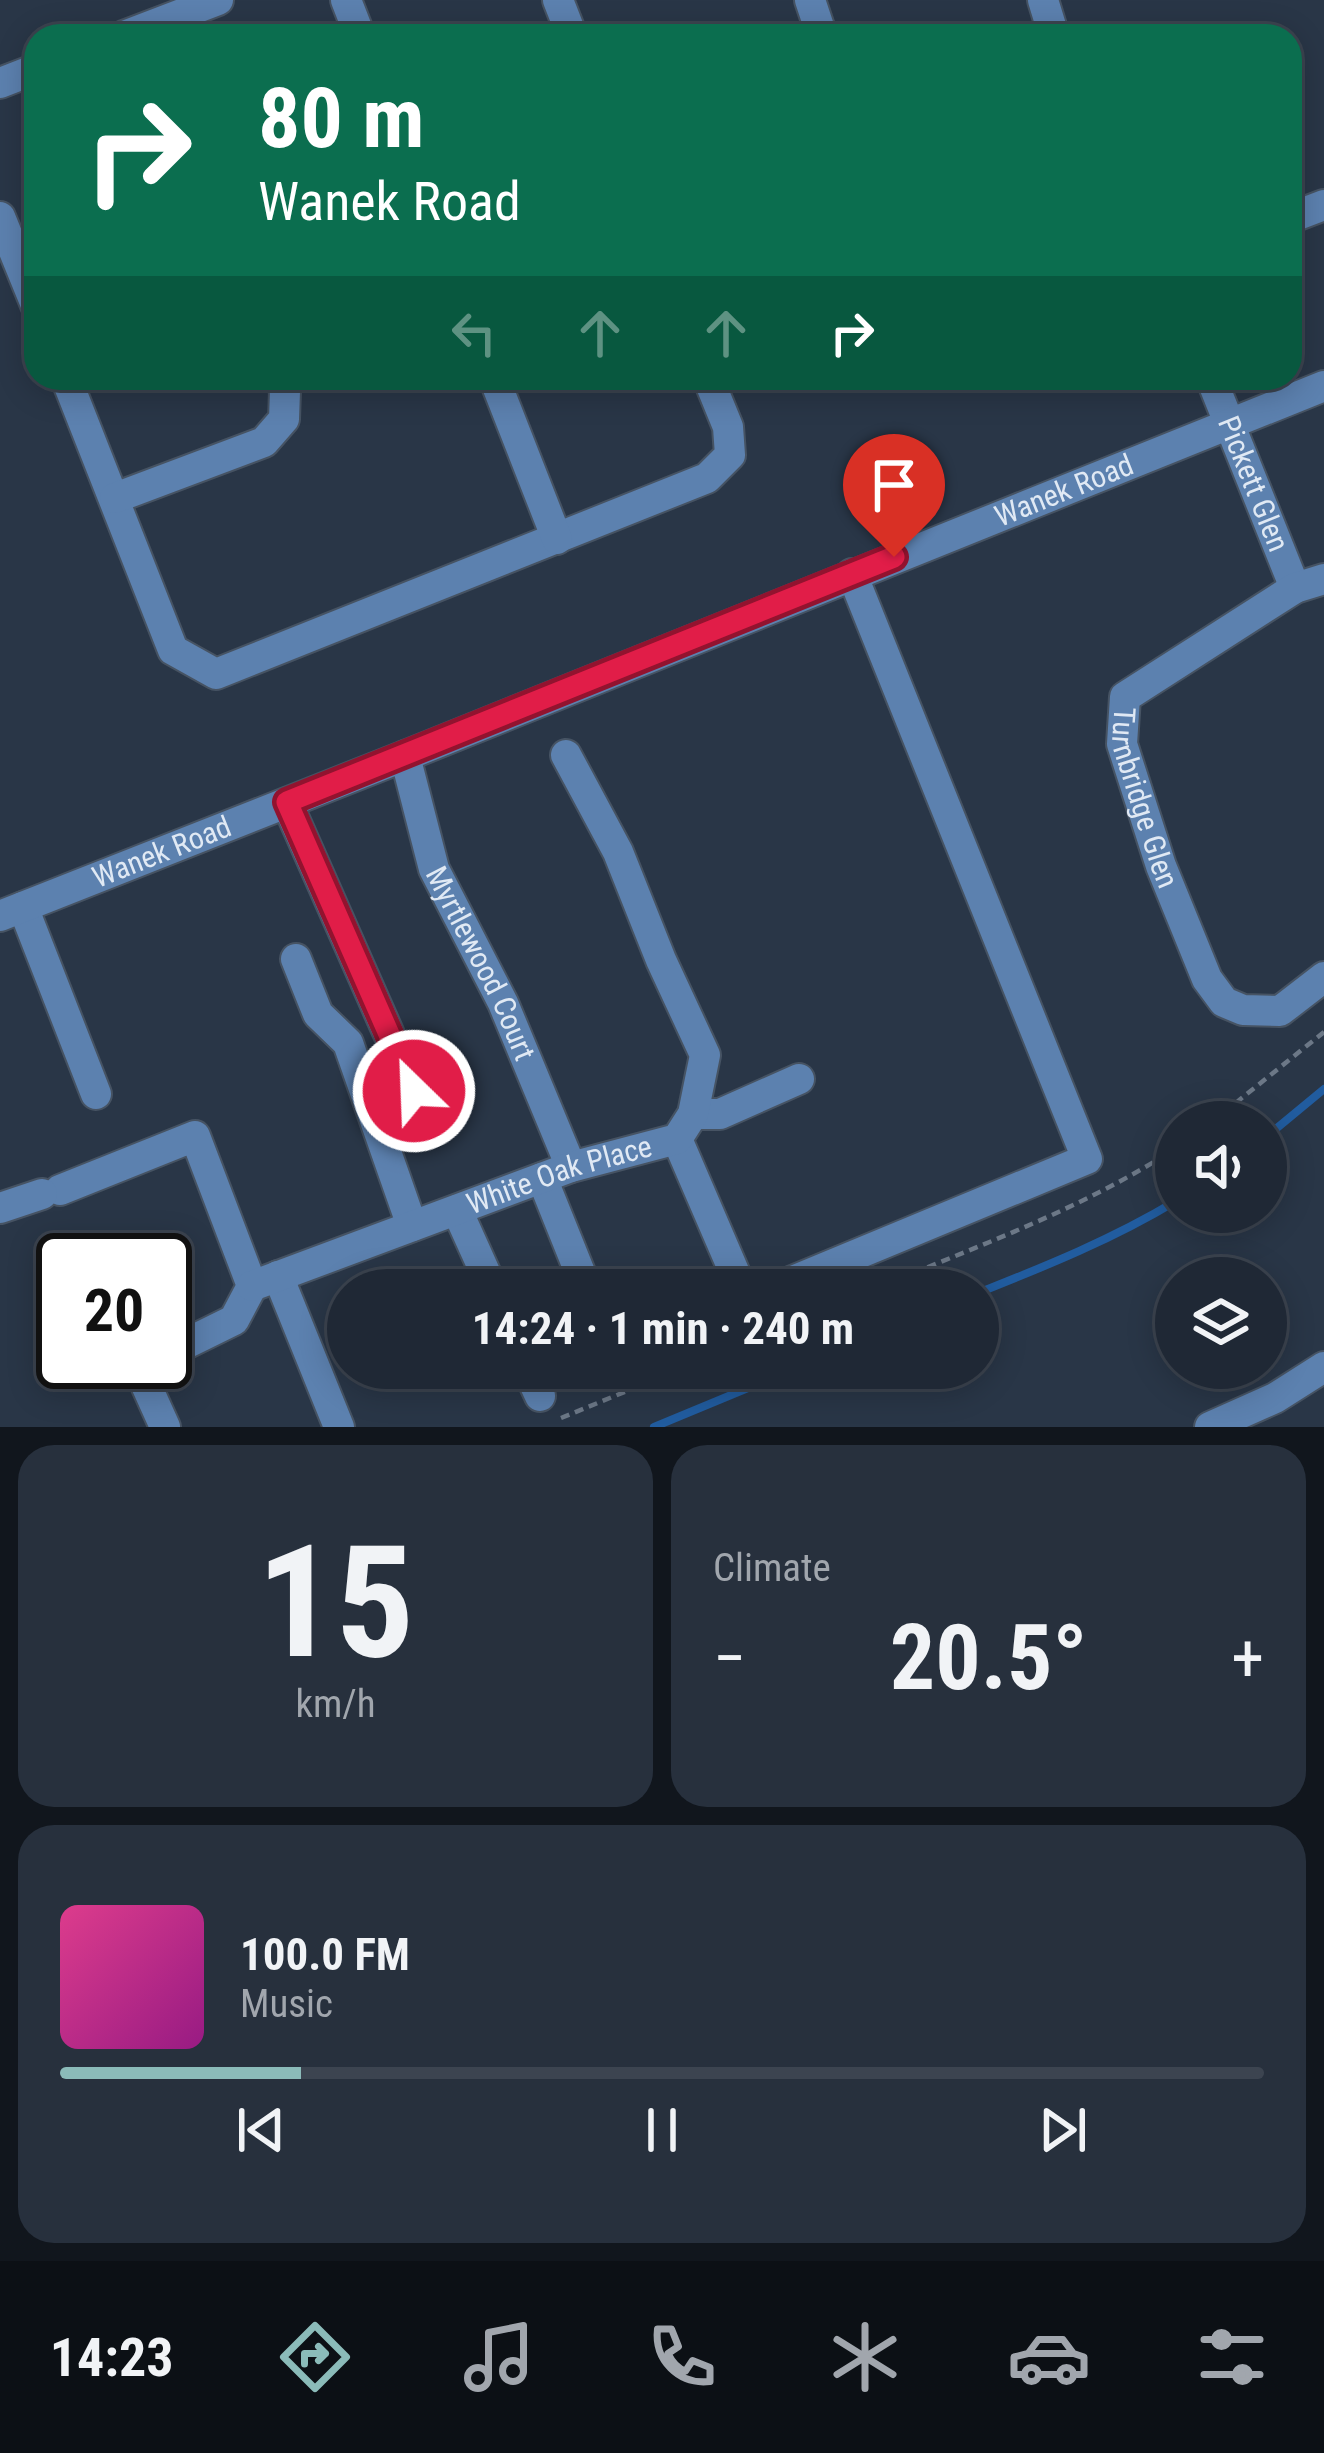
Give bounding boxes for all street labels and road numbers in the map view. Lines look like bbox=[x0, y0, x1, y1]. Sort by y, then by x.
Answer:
street label: Pickett Glen bbox=[1211, 411, 1297, 556]
street label: Wanek Road bbox=[990, 447, 1138, 534]
street label: Turnbridge Glen bbox=[1105, 706, 1186, 893]
street label: Wanek Road bbox=[87, 808, 236, 895]
street label: Myrtlewood Court bbox=[419, 860, 543, 1065]
street label: White Oak Place bbox=[462, 1128, 656, 1221]

